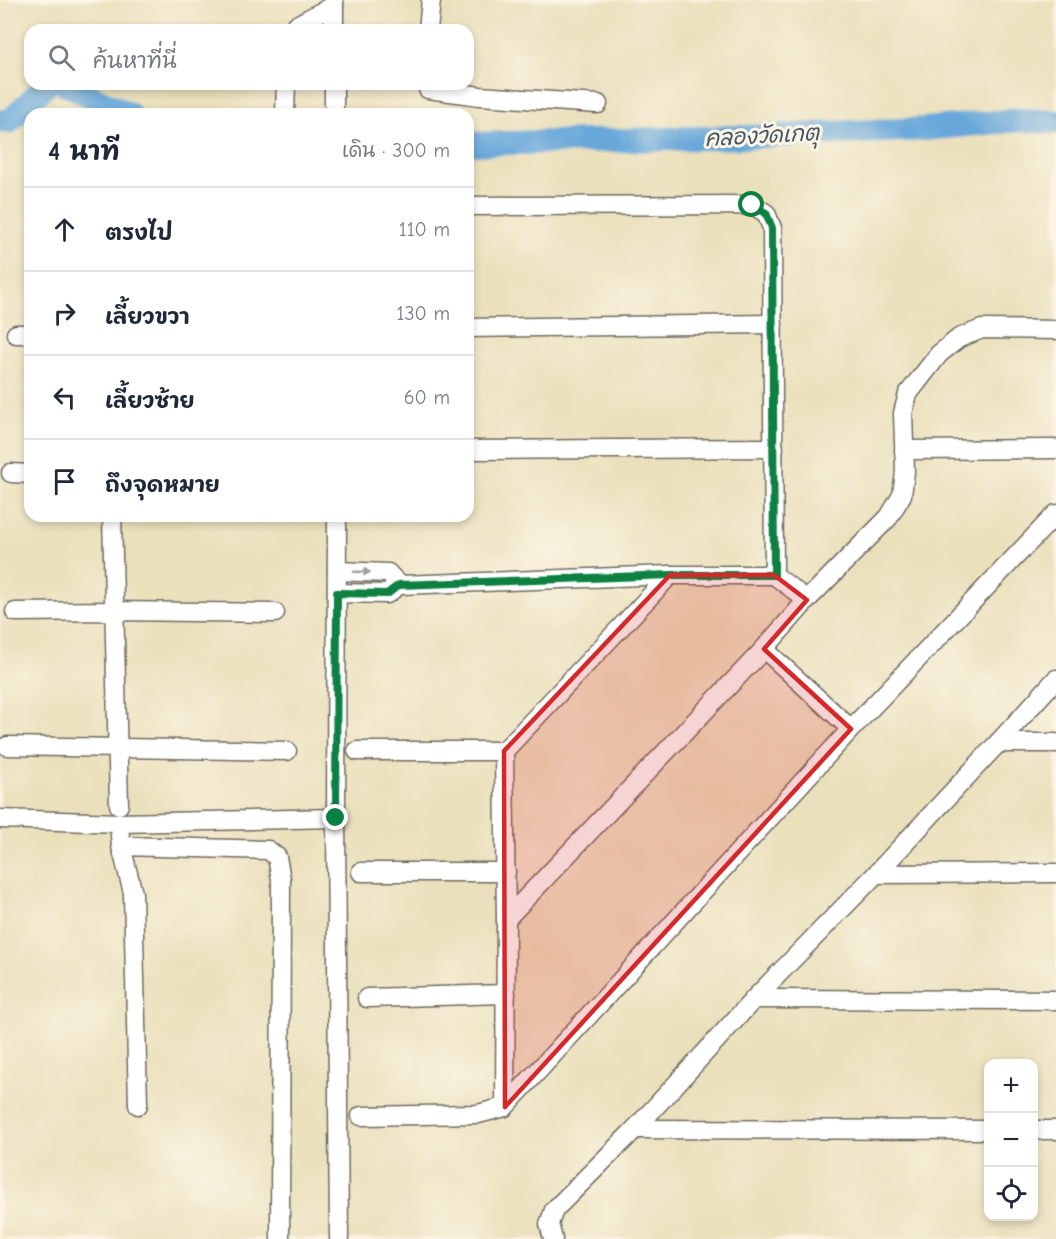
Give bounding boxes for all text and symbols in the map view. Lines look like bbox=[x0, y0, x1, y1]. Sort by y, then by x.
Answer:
search box bbox=[24, 24, 474, 90]
icon: search bbox=[45, 41, 78, 74]
text: ค้นหาที่นี่ bbox=[93, 48, 177, 74]
water label: คลองวัดเกตุ bbox=[704, 120, 822, 155]
text: 4 นาที bbox=[48, 137, 120, 167]
text: เดิน · 300 m bbox=[342, 139, 450, 162]
route start bbox=[738, 191, 764, 217]
icon: ahead bbox=[48, 213, 81, 246]
text: 110 m bbox=[399, 218, 450, 241]
text: ตรงไป bbox=[105, 220, 173, 246]
icon: right bbox=[48, 297, 81, 330]
text: 130 m bbox=[397, 302, 450, 325]
text: เลี้ยวขวา bbox=[105, 304, 189, 330]
icon: left bbox=[48, 381, 81, 414]
text: 60 m bbox=[404, 386, 450, 409]
text: เลี้ยวซ้าย bbox=[105, 388, 195, 414]
icon: arrive bbox=[48, 465, 81, 498]
text: ถึงจุดหมาย bbox=[105, 472, 220, 498]
one-way arrow bbox=[353, 567, 372, 576]
route end bbox=[322, 804, 348, 830]
map controls bbox=[984, 1059, 1038, 1221]
button: + bbox=[984, 1059, 1038, 1113]
button: − bbox=[984, 1113, 1038, 1167]
button: locate bbox=[984, 1167, 1038, 1221]

